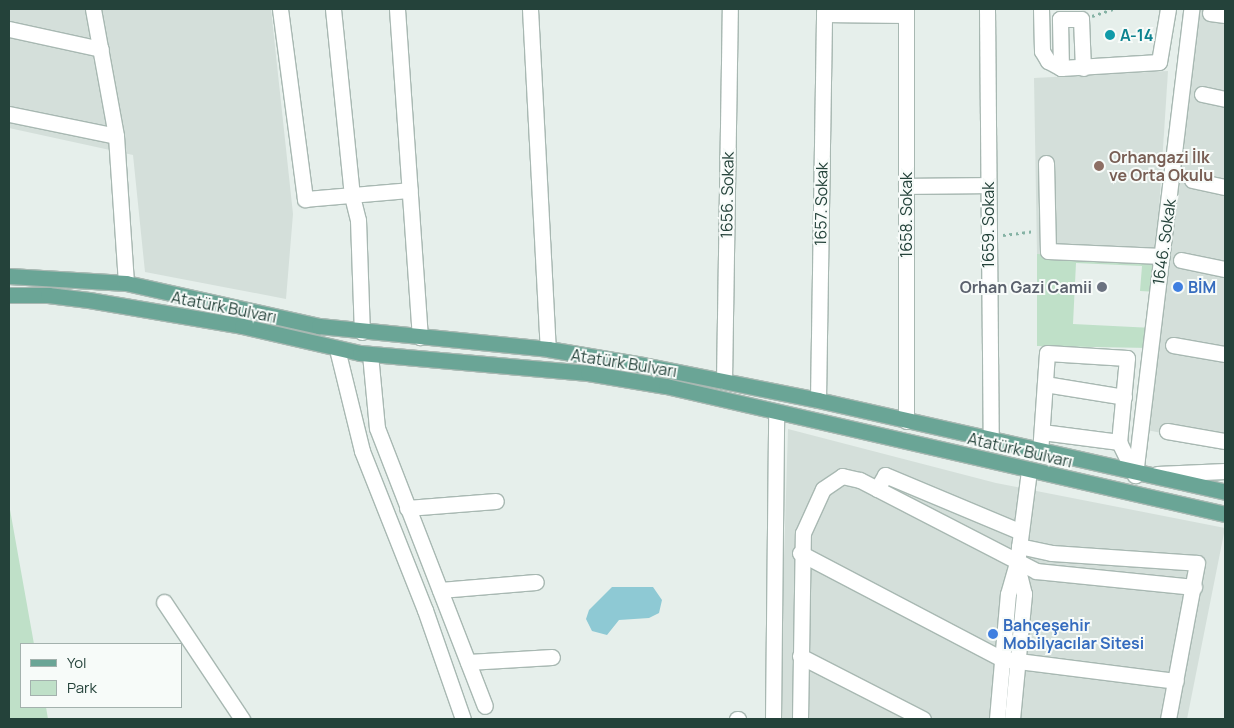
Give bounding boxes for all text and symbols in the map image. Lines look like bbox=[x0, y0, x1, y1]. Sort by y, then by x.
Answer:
place label: A-14 bbox=[1120, 25, 1154, 45]
marker: A-14 bbox=[1104, 29, 1116, 41]
place label: Orhangazi İlk ve Orta Okulu bbox=[1109, 147, 1213, 185]
street label: 1656. Sokak bbox=[717, 151, 737, 239]
marker: Orhangazi İlk ve Orta Okulu bbox=[1093, 160, 1105, 172]
street label: 1657. Sokak bbox=[811, 162, 831, 246]
street label: 1658. Sokak bbox=[896, 172, 916, 258]
street label: 1659. Sokak bbox=[978, 182, 998, 268]
street label: 1646. Sokak bbox=[1148, 198, 1180, 286]
place label: Orhan Gazi Camii bbox=[960, 277, 1092, 297]
place label: BİM bbox=[1188, 277, 1216, 297]
marker: Orhan Gazi Camii bbox=[1096, 281, 1108, 293]
marker: BİM bbox=[1172, 281, 1184, 293]
street label: Atatürk Bulvarı bbox=[170, 287, 278, 327]
street label: Atatürk Bulvarı bbox=[570, 345, 678, 381]
street label: Atatürk Bulvarı bbox=[966, 429, 1074, 471]
place label: Bahçeşehir Mobilyacılar Sitesi bbox=[1003, 615, 1144, 653]
marker: Bahçeşehir Mobilyacılar Sitesi bbox=[987, 628, 999, 640]
legend bbox=[20, 643, 182, 708]
text: Yol bbox=[67, 652, 87, 673]
text: Park bbox=[67, 677, 97, 698]

